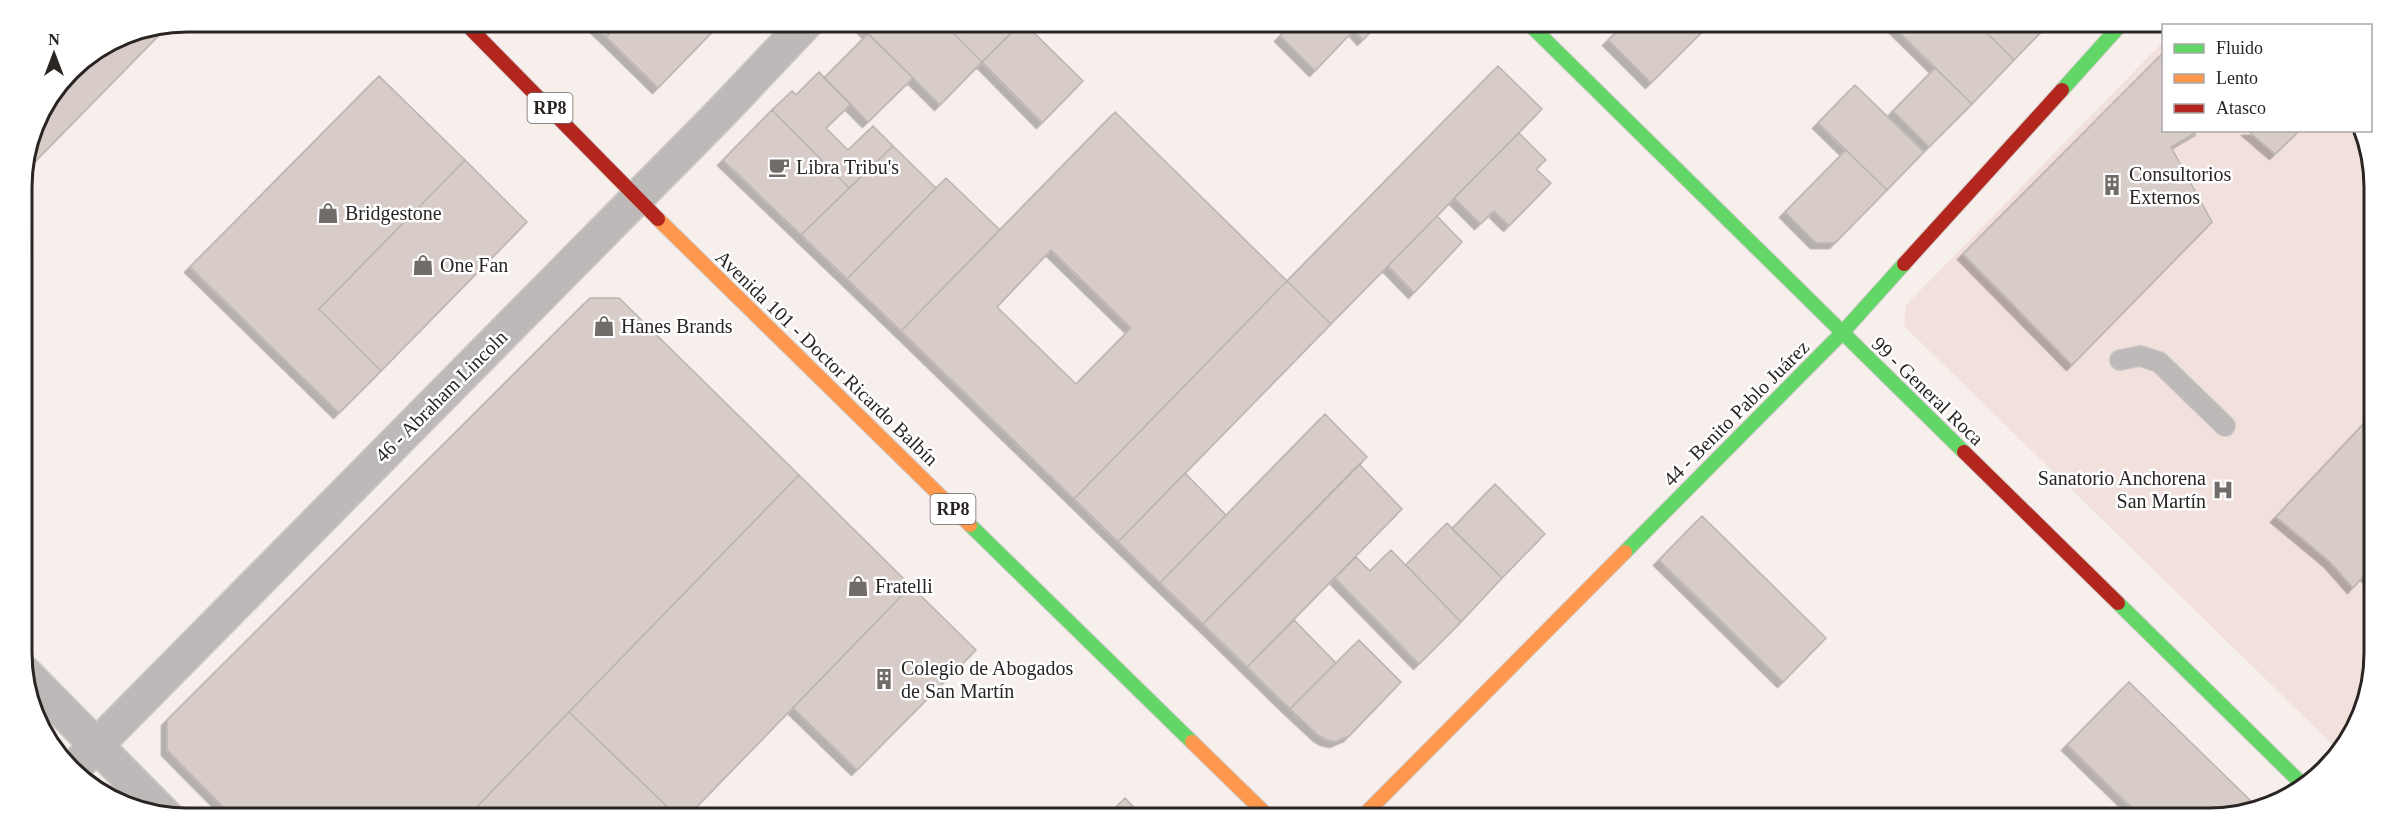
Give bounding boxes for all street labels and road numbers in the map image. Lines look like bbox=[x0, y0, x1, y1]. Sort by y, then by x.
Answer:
road number: RP8 bbox=[528, 93, 572, 123]
street label: Avenida 101 - Doctor Ricardo Balbín bbox=[711, 246, 943, 470]
street label: 46 - Abraham Lincoln bbox=[371, 326, 511, 466]
street label: 99 - General Roca bbox=[1868, 332, 1988, 450]
street label: 44 - Benito Pablo Juárez bbox=[1659, 336, 1813, 490]
road number: RP8 bbox=[930, 494, 976, 524]

